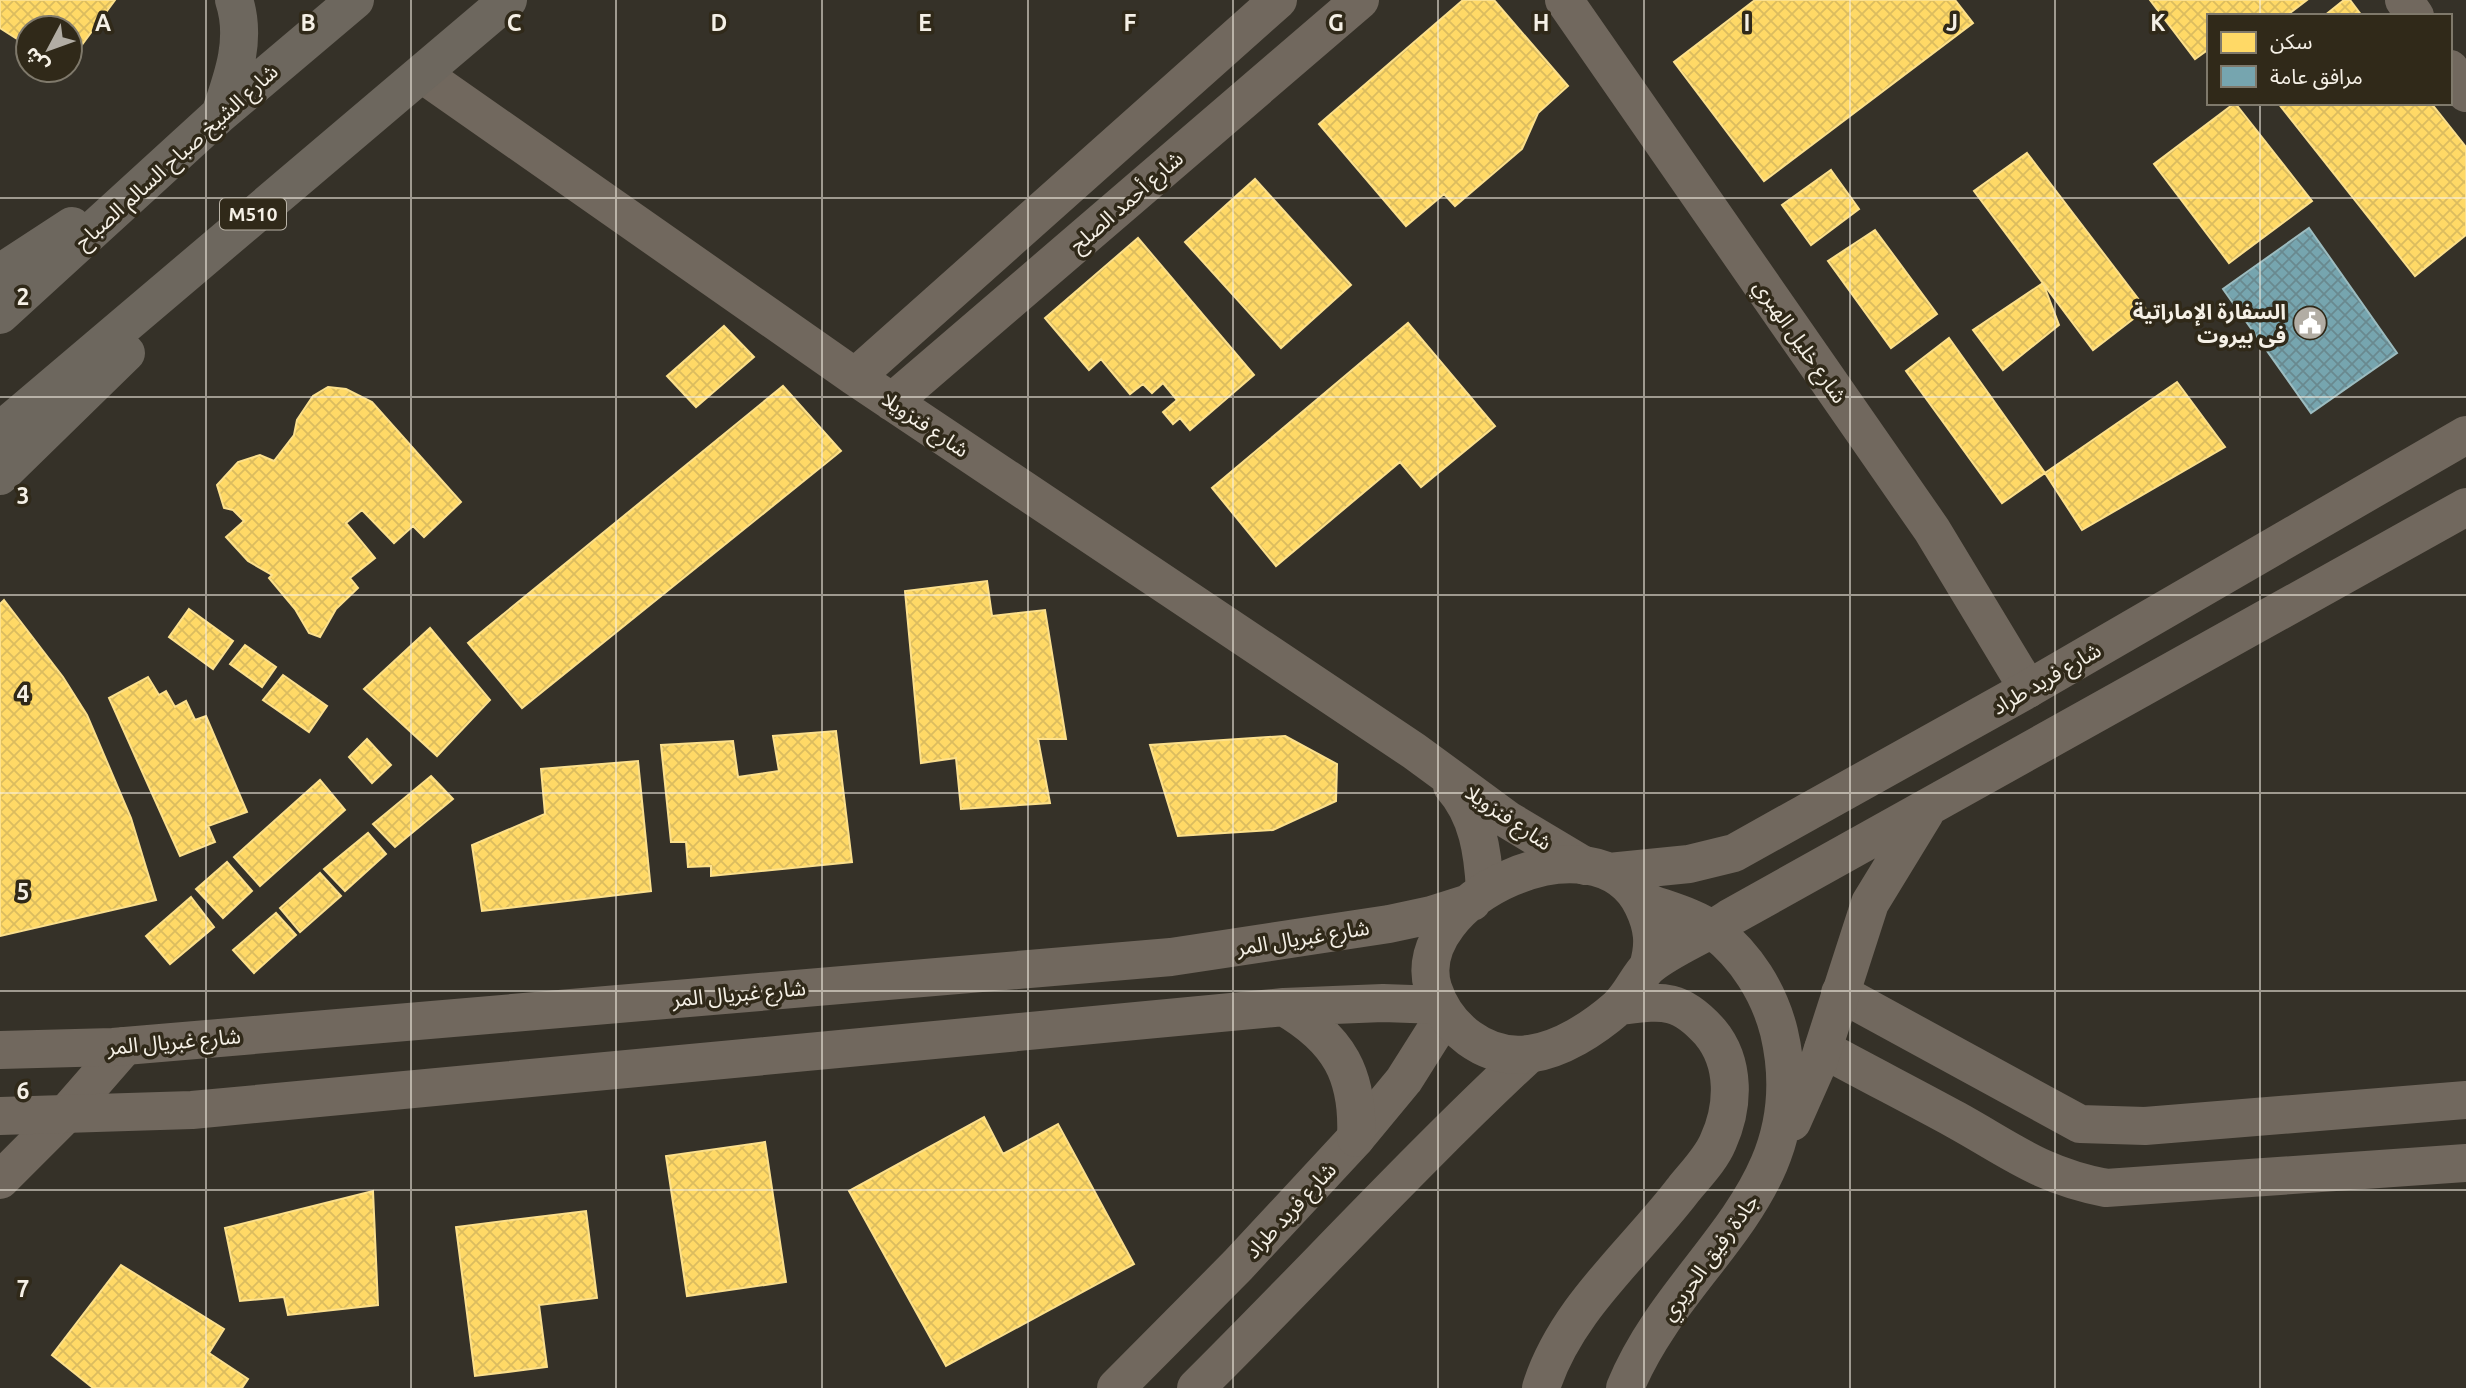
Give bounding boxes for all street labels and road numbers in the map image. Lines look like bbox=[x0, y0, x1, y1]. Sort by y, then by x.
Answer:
street label: شارع الشيخ صباح السالم الصباح bbox=[70, 59, 285, 256]
street label: شارع أحمد الصلح bbox=[1065, 146, 1190, 259]
road number: M510 bbox=[220, 198, 286, 230]
street label: شارع خليل الهبري bbox=[1746, 275, 1852, 410]
street label: شارع فنزويلا bbox=[876, 386, 974, 465]
street label: شارع فريد طراد bbox=[1987, 637, 2107, 722]
street label: شارع فنزويلا bbox=[1459, 779, 1557, 858]
street label: شارع غبريال المر bbox=[1234, 915, 1372, 963]
street label: شارع غبريال المر bbox=[670, 975, 807, 1015]
street label: شارع غبريال المر bbox=[105, 1023, 242, 1063]
street label: شارع فريد طراد bbox=[1240, 1157, 1343, 1266]
street label: جادة رفيق الحريري bbox=[1655, 1189, 1767, 1328]

